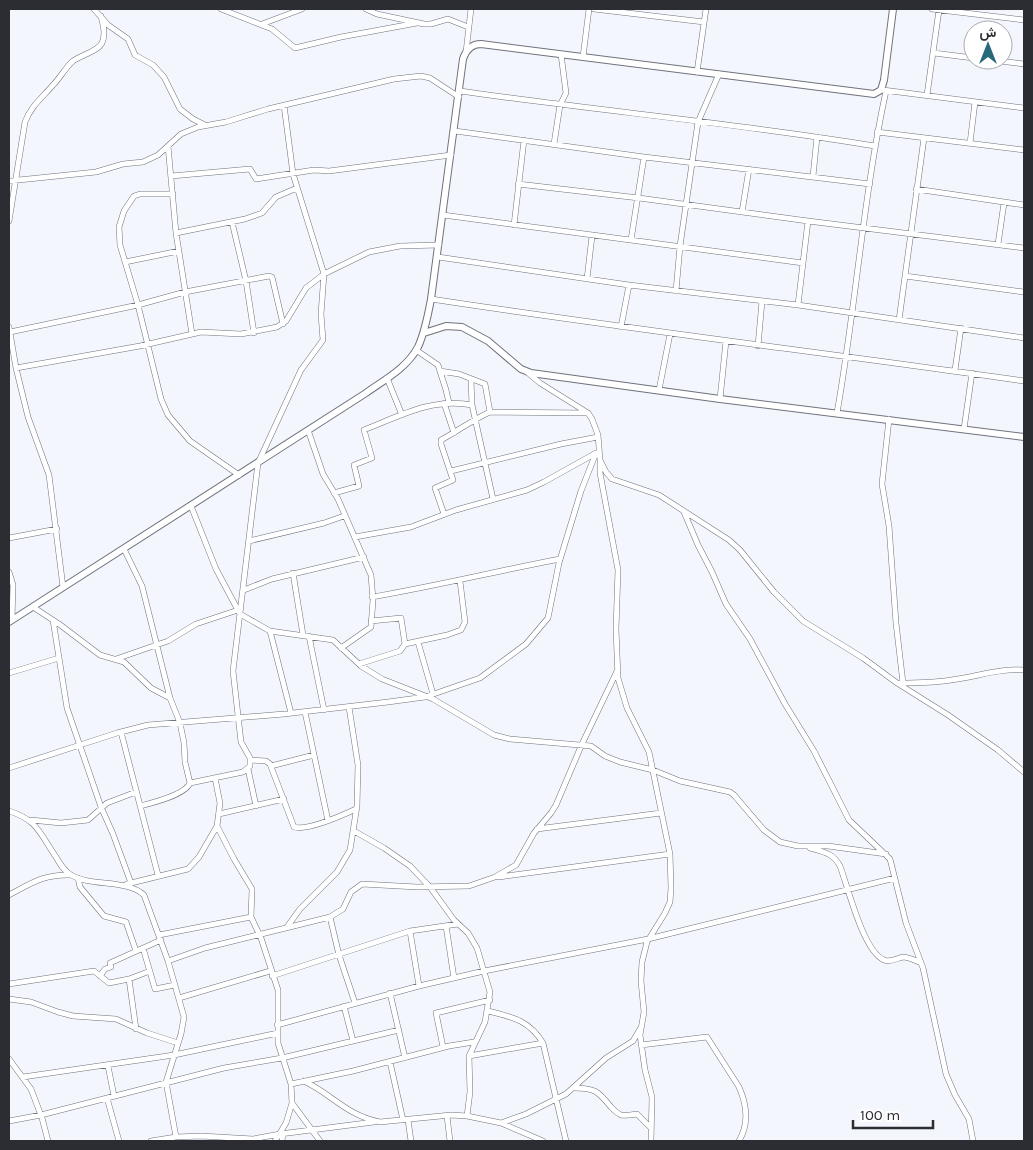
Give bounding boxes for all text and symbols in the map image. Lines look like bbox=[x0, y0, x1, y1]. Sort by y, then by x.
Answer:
north arrow bbox=[963, 20, 1013, 70]
text: ش bbox=[980, 24, 997, 41]
scale bar bbox=[853, 1098, 933, 1130]
text: 100 m bbox=[860, 1106, 900, 1124]

